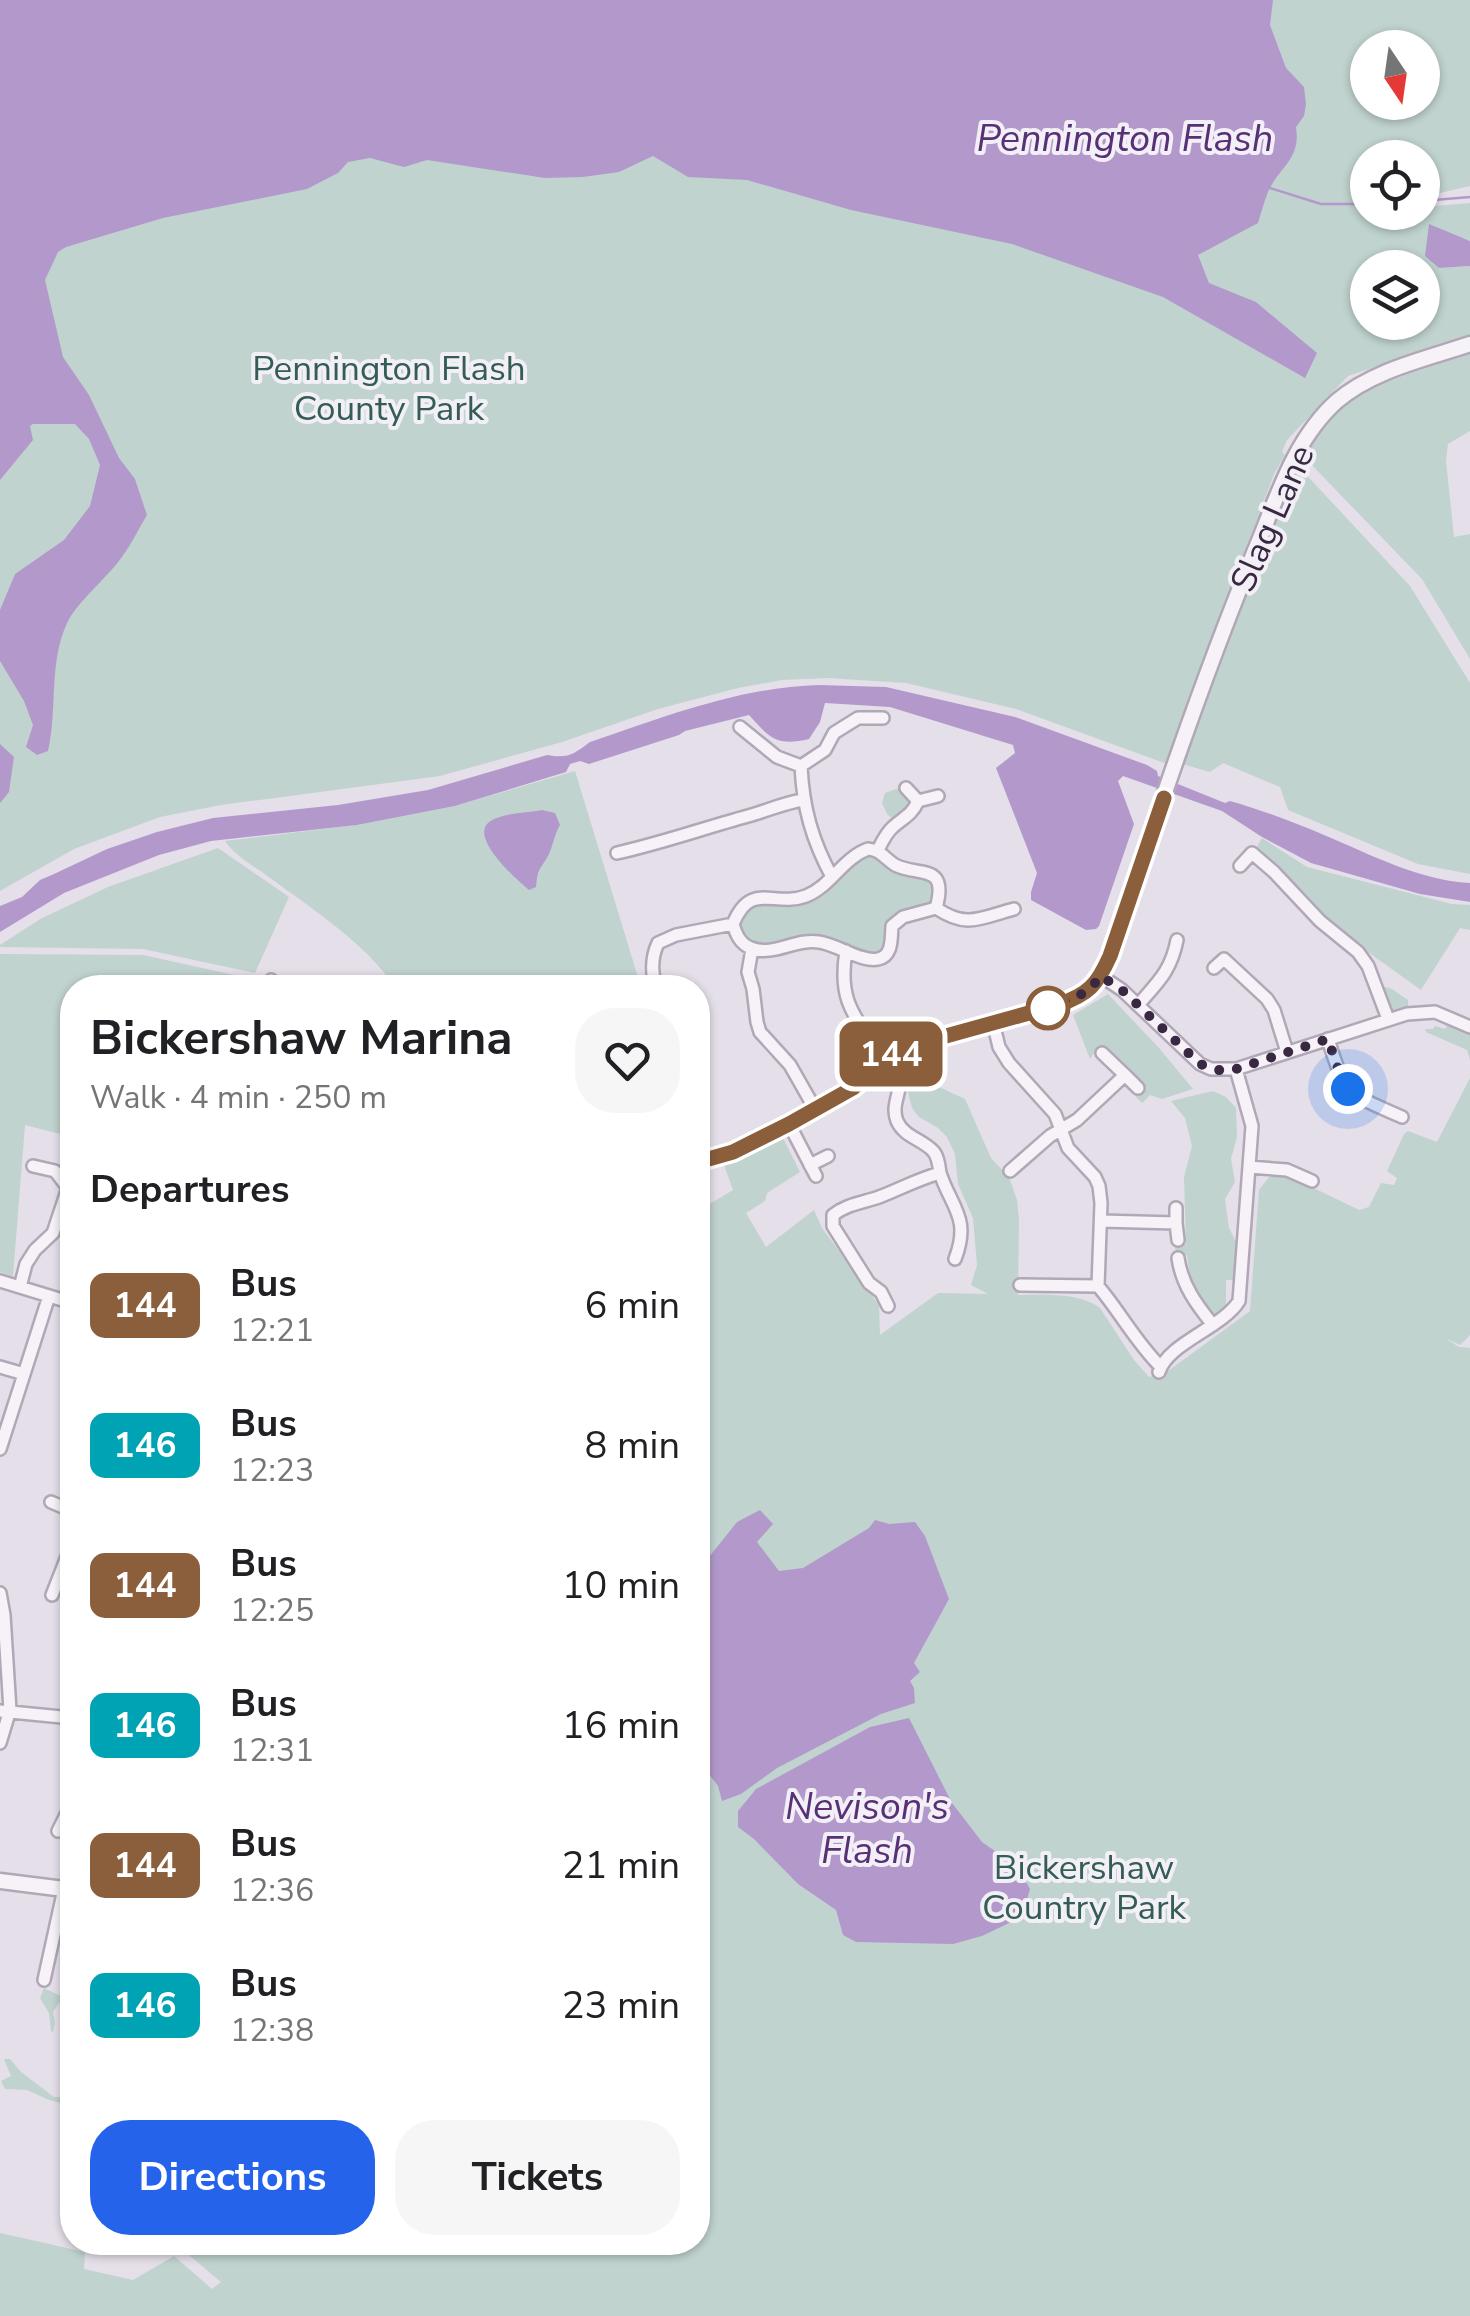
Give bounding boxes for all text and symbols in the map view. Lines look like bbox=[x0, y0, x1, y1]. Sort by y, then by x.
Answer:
north arrow bbox=[1350, 30, 1440, 120]
map controls bbox=[1350, 30, 1440, 340]
water label: Pennington Flash bbox=[977, 113, 1273, 164]
button: locate bbox=[1350, 140, 1440, 230]
button: layers bbox=[1350, 250, 1440, 340]
park label: Pennington Flash County Park bbox=[252, 345, 526, 432]
street label: Slag Lane bbox=[1219, 437, 1326, 599]
unlabelled marker bbox=[1027, 987, 1069, 1029]
text: Bickershaw Marina bbox=[90, 1005, 513, 1071]
button: heart bbox=[575, 1008, 680, 1113]
line badge: 144 bbox=[834, 1022, 948, 1086]
text: 144 bbox=[859, 1031, 923, 1078]
your location bbox=[1323, 1064, 1373, 1114]
text: Walk · 4 min · 250 m bbox=[90, 1076, 387, 1119]
text: Departures bbox=[90, 1164, 289, 1215]
text: Bus bbox=[230, 1258, 297, 1309]
text: 6 min bbox=[585, 1280, 680, 1331]
text: 144 bbox=[113, 1282, 177, 1329]
text: 12:21 bbox=[230, 1309, 314, 1352]
text: Bus bbox=[230, 1398, 297, 1449]
text: 8 min bbox=[585, 1420, 680, 1471]
text: 146 bbox=[113, 1422, 177, 1469]
text: 12:23 bbox=[230, 1449, 314, 1492]
text: Bus bbox=[230, 1538, 297, 1589]
text: 10 min bbox=[562, 1560, 680, 1611]
text: 144 bbox=[113, 1562, 177, 1609]
text: 12:25 bbox=[230, 1589, 314, 1632]
text: Bus bbox=[230, 1678, 297, 1729]
text: 16 min bbox=[562, 1700, 680, 1751]
text: 146 bbox=[113, 1702, 177, 1749]
text: 12:31 bbox=[230, 1729, 314, 1772]
water label: Nevison's Flash bbox=[785, 1781, 949, 1876]
text: Bus bbox=[230, 1818, 297, 1869]
text: 21 min bbox=[562, 1840, 680, 1891]
text: 144 bbox=[113, 1842, 177, 1889]
park label: Bickershaw Country Park bbox=[982, 1844, 1187, 1931]
text: 12:36 bbox=[230, 1869, 314, 1912]
text: Bus bbox=[230, 1958, 297, 2009]
text: 23 min bbox=[562, 1980, 680, 2031]
text: 146 bbox=[113, 1982, 177, 2029]
text: 12:38 bbox=[230, 2009, 314, 2052]
button: Directions bbox=[90, 2120, 375, 2235]
button: Tickets bbox=[395, 2120, 680, 2235]

